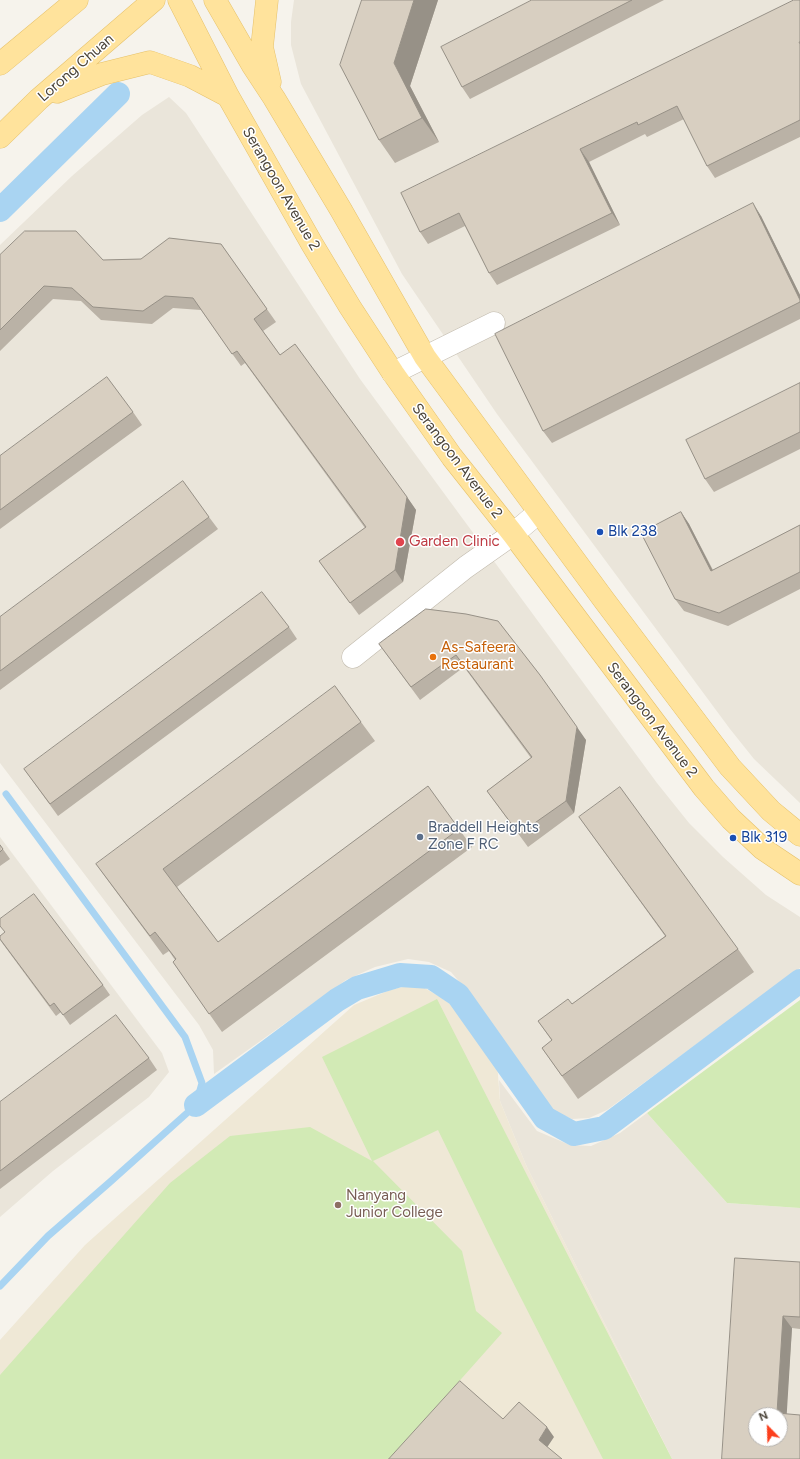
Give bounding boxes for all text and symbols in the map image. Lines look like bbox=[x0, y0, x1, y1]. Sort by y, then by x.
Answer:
street label: Lorong Chuan bbox=[34, 30, 118, 106]
street label: Serangoon Avenue 2 bbox=[238, 124, 324, 254]
street label: Serangoon Avenue 2 bbox=[408, 400, 506, 522]
place label: Blk 238 bbox=[608, 523, 657, 541]
marker: Blk 238 bbox=[595, 527, 605, 537]
place label: Garden Clinic bbox=[409, 533, 500, 551]
marker: Garden Clinic bbox=[394, 536, 406, 548]
place label: As-Safeera Restaurant bbox=[441, 639, 516, 674]
marker: As-Safeera Restaurant bbox=[428, 652, 438, 662]
street label: Serangoon Avenue 2 bbox=[603, 659, 701, 781]
place label: Braddell Heights Zone F RC bbox=[428, 819, 539, 854]
place label: Blk 319 bbox=[741, 829, 787, 847]
marker: Braddell Heights Zone F RC bbox=[415, 832, 425, 842]
marker: Blk 319 bbox=[728, 833, 738, 843]
place label: Nanyang Junior College bbox=[346, 1187, 443, 1222]
marker: Nanyang Junior College bbox=[333, 1200, 343, 1210]
north arrow bbox=[748, 1407, 788, 1447]
text: N bbox=[757, 1409, 770, 1424]

